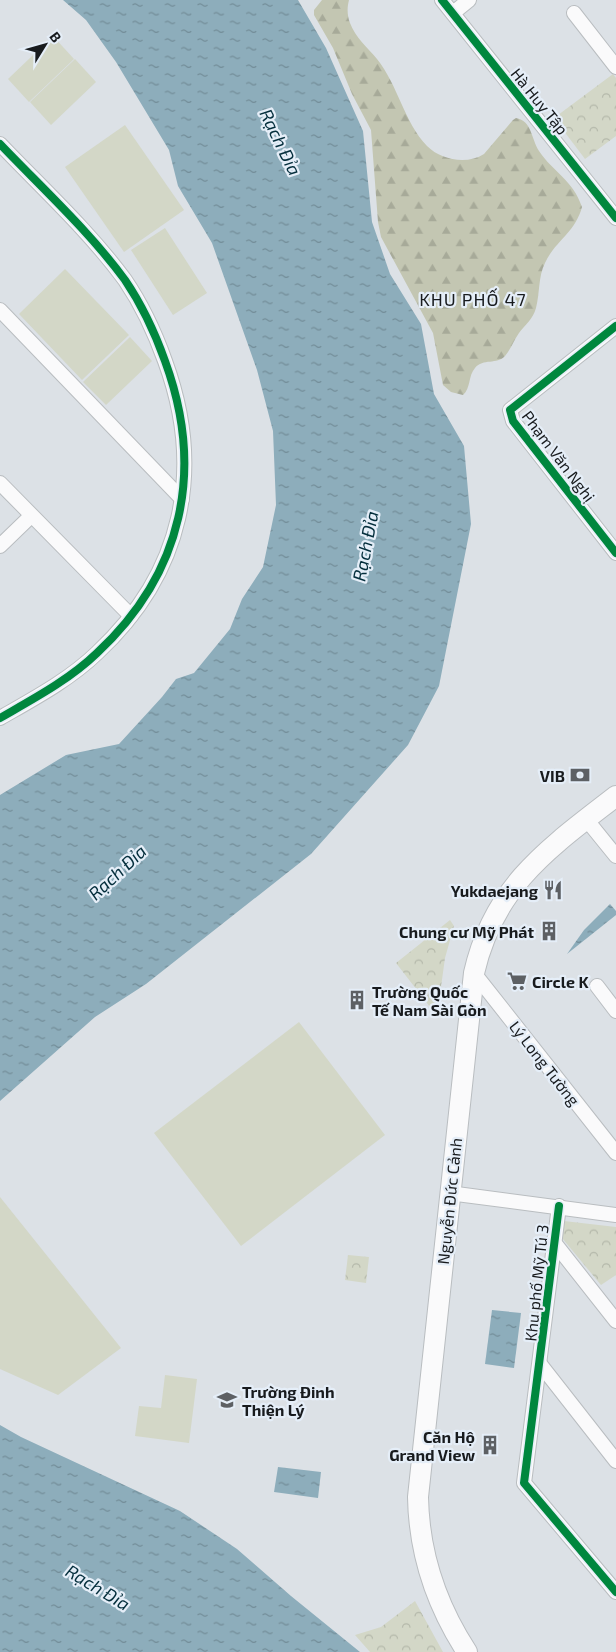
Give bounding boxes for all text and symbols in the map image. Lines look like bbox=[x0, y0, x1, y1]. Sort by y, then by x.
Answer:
north arrow bbox=[20, 20, 70, 70]
text: B bbox=[46, 28, 65, 46]
street label: Hà Huy Tập bbox=[507, 64, 573, 138]
water label: Rạch Đỉa bbox=[256, 105, 306, 179]
district label: KHU PHỐ 47 bbox=[419, 288, 527, 310]
street label: Phạm Văn Nghị bbox=[519, 407, 599, 505]
water label: Rạch Đỉa bbox=[347, 509, 383, 583]
bank icon: VIB bbox=[569, 764, 591, 786]
place label: VIB bbox=[540, 766, 565, 785]
water label: Rạch Đỉa bbox=[83, 840, 151, 904]
restaurant icon: Yukdaejang bbox=[542, 879, 564, 901]
place label: Yukdaejang bbox=[451, 881, 539, 900]
building icon: Chung cư Mỹ Phát bbox=[538, 920, 560, 942]
place label: Chung cư Mỹ Phát bbox=[399, 922, 534, 942]
supermarket icon: Circle K bbox=[506, 970, 528, 992]
place label: Circle K bbox=[532, 972, 589, 991]
place label: Trường Quốc Tế Nam Sài Gòn bbox=[372, 982, 487, 1019]
building icon: Trường Quốc Tế Nam Sài Gòn bbox=[346, 989, 368, 1011]
street label: Lý Long Tường bbox=[506, 1017, 584, 1109]
street label: Nguyễn Đức Cảnh bbox=[433, 1137, 465, 1265]
street label: Khu phố Mỹ Tú 3 bbox=[520, 1224, 552, 1342]
place label: Trường Đinh Thiện Lý bbox=[242, 1382, 335, 1420]
school or university icon: Trường Đinh Thiện Lý bbox=[216, 1389, 238, 1411]
place label: Căn Hộ Grand View bbox=[389, 1427, 475, 1464]
building icon: Căn Hộ Grand View bbox=[479, 1434, 501, 1456]
water label: Rạch Đỉa bbox=[62, 1559, 134, 1615]

